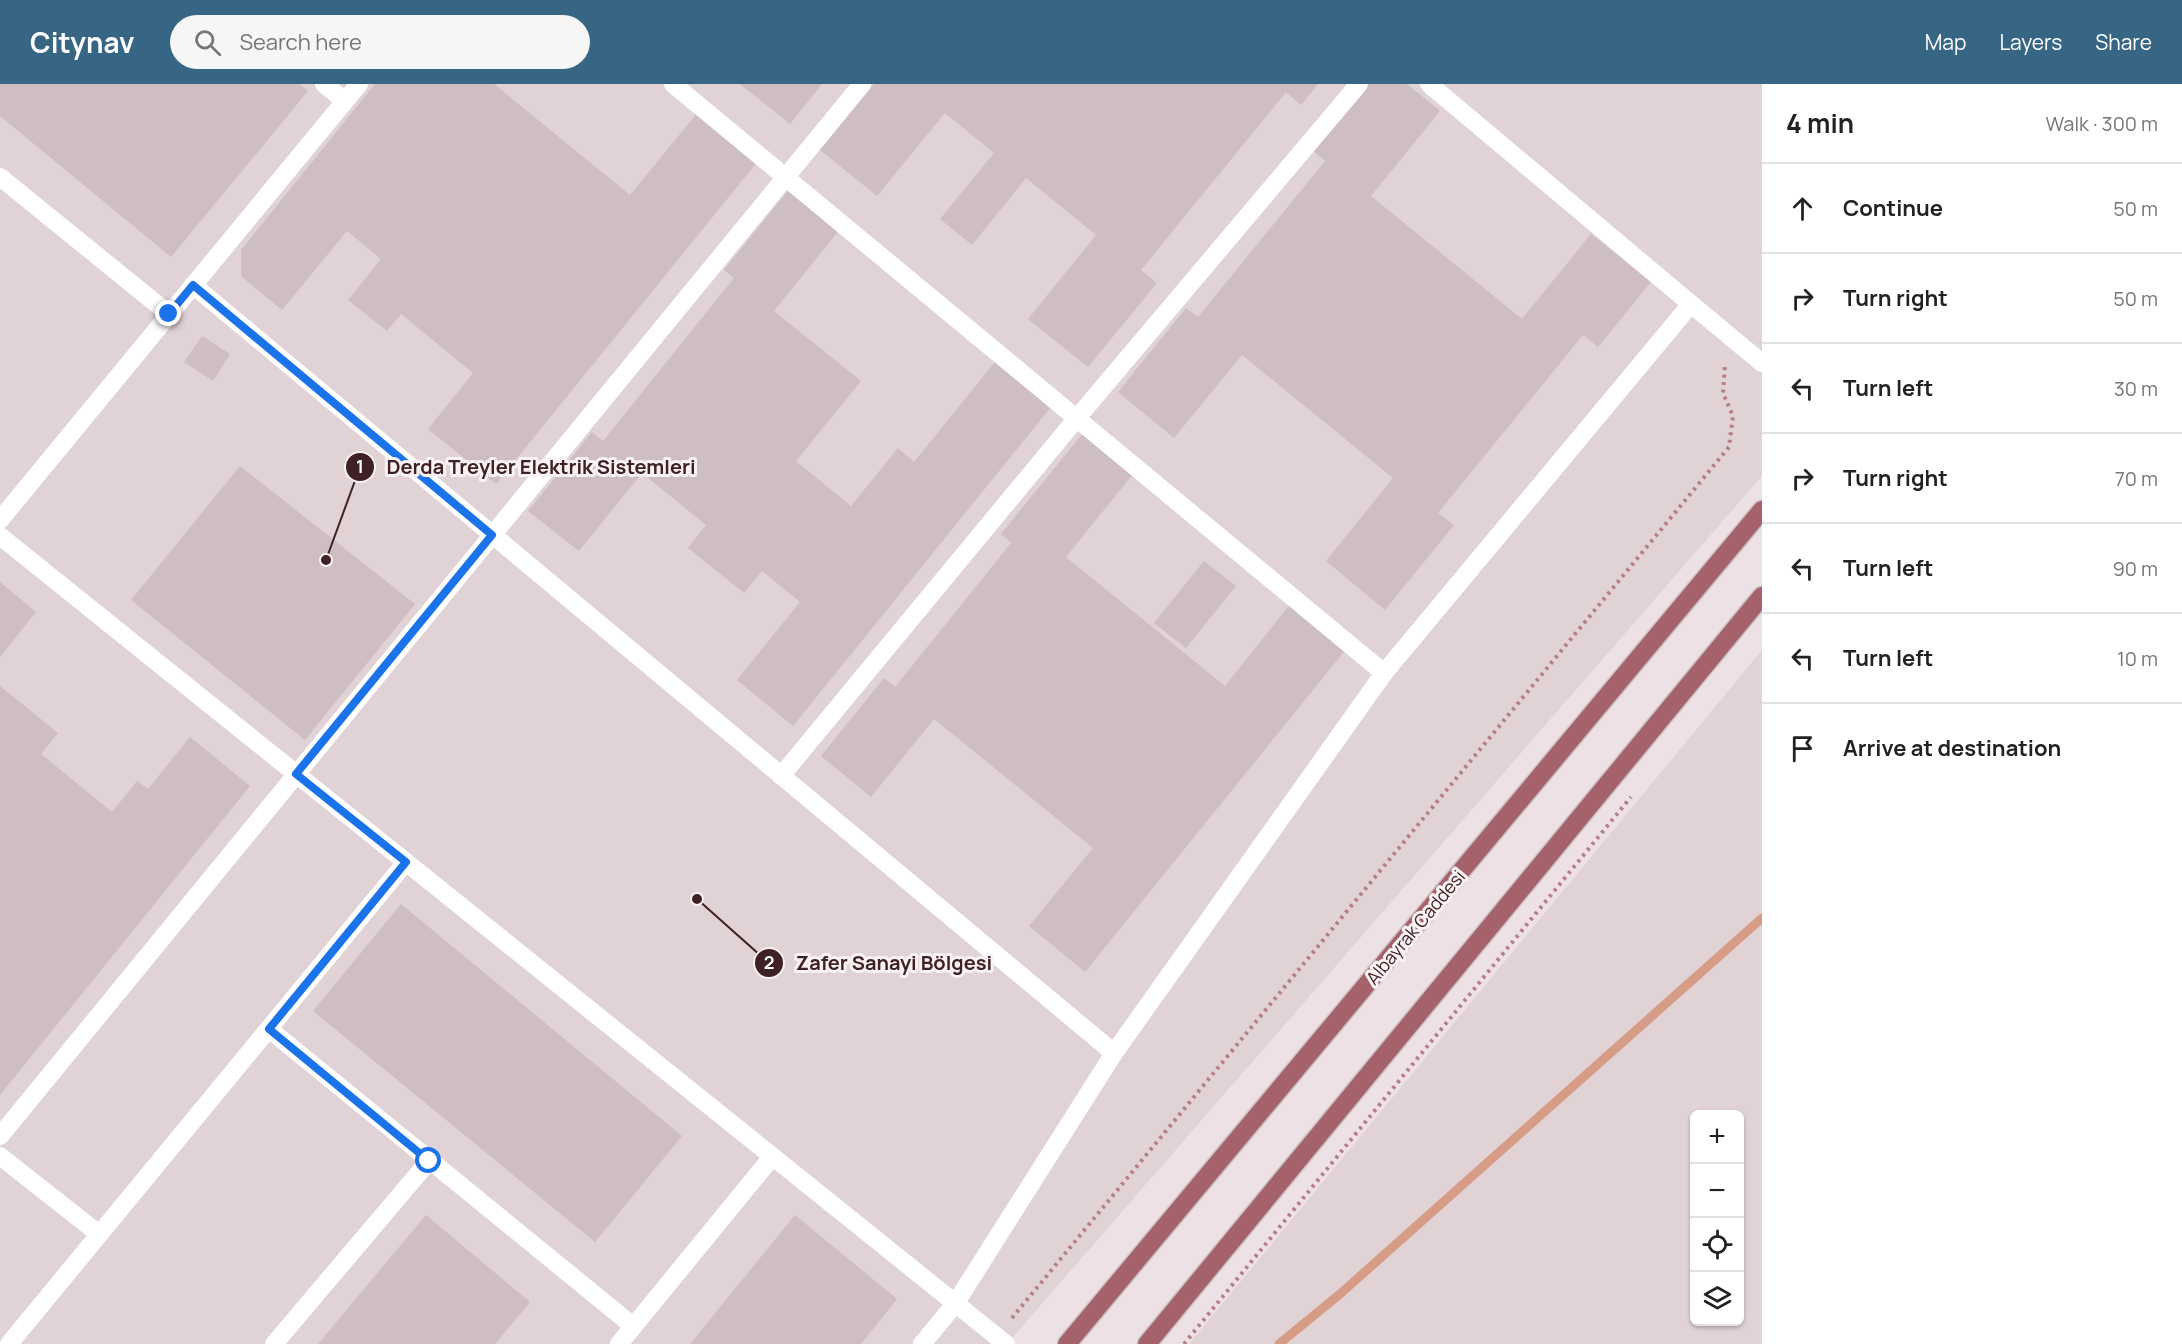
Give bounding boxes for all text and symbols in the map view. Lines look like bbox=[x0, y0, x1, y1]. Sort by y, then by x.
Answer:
search box bbox=[170, 15, 590, 69]
text: Citynav bbox=[30, 23, 134, 61]
icon: search bbox=[191, 26, 224, 59]
text: Search here bbox=[239, 27, 362, 57]
text: Map bbox=[1925, 28, 1966, 56]
text: Layers bbox=[1999, 28, 2062, 56]
text: Share bbox=[2095, 28, 2152, 56]
text: 4 min bbox=[1786, 105, 1854, 141]
text: Walk · 300 m bbox=[2046, 110, 2158, 137]
icon: ahead bbox=[1786, 192, 1819, 225]
text: Continue bbox=[1843, 193, 1943, 223]
text: 50 m bbox=[2113, 195, 2158, 222]
icon: right bbox=[1786, 282, 1819, 315]
text: Turn right bbox=[1843, 283, 1948, 313]
text: 50 m bbox=[2113, 285, 2158, 312]
route end bbox=[155, 300, 181, 326]
icon: left bbox=[1786, 372, 1819, 405]
text: Turn left bbox=[1843, 373, 1933, 403]
text: 30 m bbox=[2114, 375, 2158, 402]
callout: Derda Treyler Elektrik Sistemleri bbox=[345, 448, 708, 486]
text: Derda Treyler Elektrik Sistemleri bbox=[386, 453, 696, 480]
text: 1 bbox=[356, 454, 364, 478]
icon: right bbox=[1786, 462, 1819, 495]
text: Turn right bbox=[1843, 463, 1948, 493]
text: 70 m bbox=[2115, 465, 2158, 492]
icon: left bbox=[1786, 552, 1819, 585]
text: Turn left bbox=[1843, 553, 1933, 583]
text: 90 m bbox=[2112, 555, 2158, 582]
icon: left bbox=[1786, 642, 1819, 675]
text: Turn left bbox=[1843, 643, 1933, 673]
text: 10 m bbox=[2117, 645, 2158, 672]
icon: arrive bbox=[1786, 732, 1819, 765]
text: Arrive at destination bbox=[1843, 733, 2061, 763]
street label: Albayrak Caddesi bbox=[1360, 865, 1470, 989]
callout: Zafer Sanayi Bölgesi bbox=[754, 944, 1005, 982]
text: Zafer Sanayi Bölgesi bbox=[796, 949, 992, 976]
text: 2 bbox=[764, 950, 774, 974]
map controls bbox=[1690, 1110, 1744, 1326]
button: + bbox=[1690, 1110, 1744, 1164]
route start bbox=[415, 1147, 441, 1173]
button: − bbox=[1690, 1164, 1744, 1218]
button: locate bbox=[1690, 1218, 1744, 1272]
button: layers bbox=[1690, 1272, 1744, 1326]

